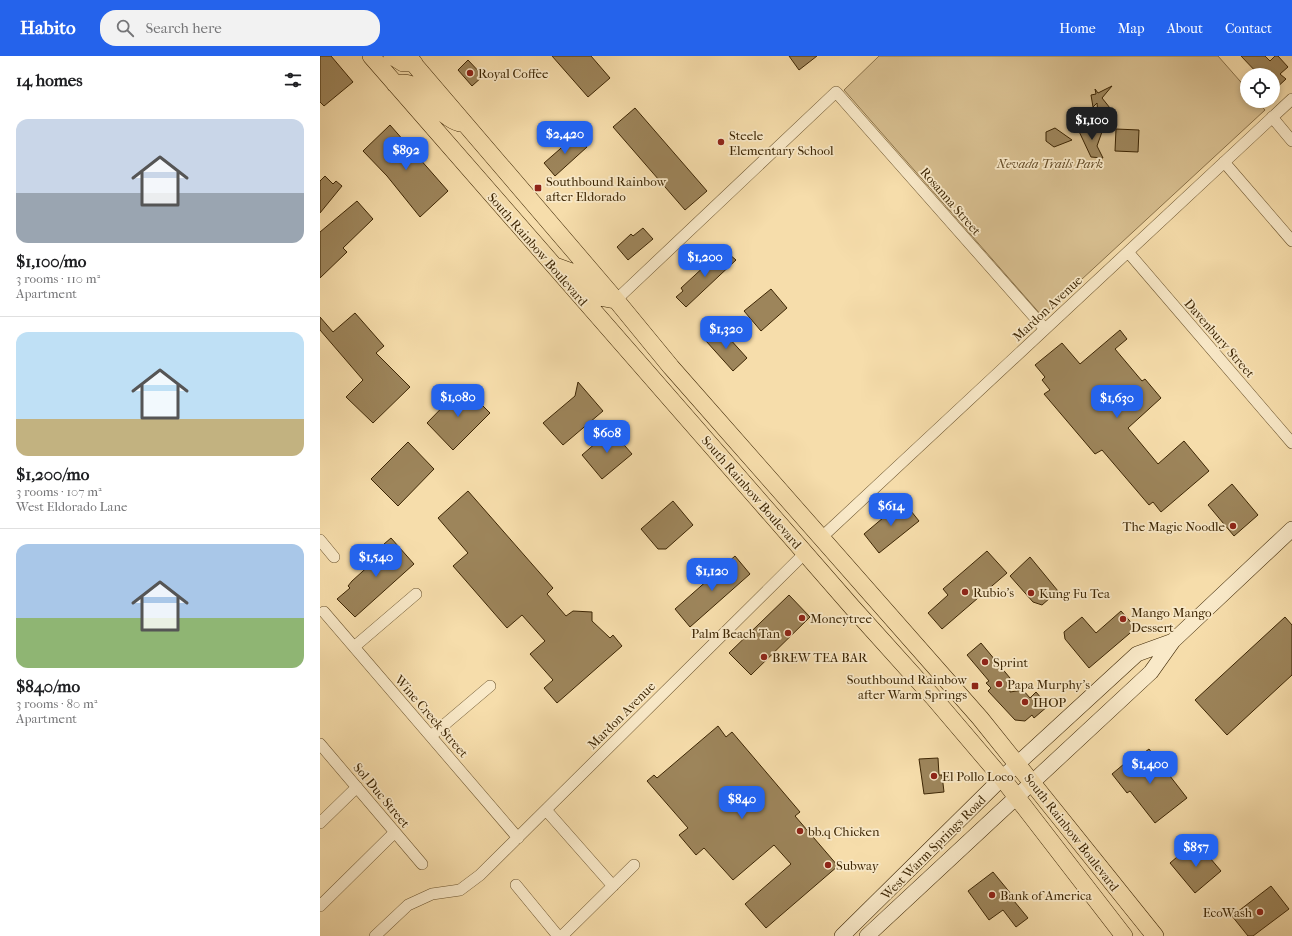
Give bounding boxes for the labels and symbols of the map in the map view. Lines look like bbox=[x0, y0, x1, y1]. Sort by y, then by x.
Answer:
place label: Royal Coffee bbox=[478, 66, 549, 81]
marker: Royal Coffee bbox=[465, 68, 475, 78]
pin: $1,100 bbox=[1059, 107, 1125, 141]
pin: $2,420 bbox=[532, 121, 598, 155]
place label: Steele Elementary School bbox=[729, 128, 834, 158]
pin: $892 bbox=[382, 137, 430, 171]
marker: Steele Elementary School bbox=[716, 137, 726, 147]
park label: Nevada Trails Park bbox=[996, 156, 1103, 171]
street label: Rosanna Street bbox=[917, 164, 984, 239]
place label: Southbound Rainbow after Eldorado bbox=[546, 174, 666, 204]
marker: Southbound Rainbow after Eldorado bbox=[533, 183, 543, 193]
street label: South Rainbow Boulevard bbox=[484, 190, 591, 310]
pin: $1,200 bbox=[672, 244, 738, 278]
street label: Mardon Avenue bbox=[1010, 272, 1085, 344]
street label: Davenbury Street bbox=[1181, 296, 1258, 381]
pin: $1,320 bbox=[693, 316, 759, 350]
pin: $1,080 bbox=[425, 384, 491, 418]
pin: $1,630 bbox=[1084, 385, 1150, 419]
pin: $608 bbox=[583, 420, 631, 454]
street label: South Rainbow Boulevard bbox=[698, 433, 805, 553]
pin: $614 bbox=[867, 493, 915, 527]
place label: The Magic Noodle bbox=[1122, 519, 1226, 534]
marker: The Magic Noodle bbox=[1228, 521, 1238, 531]
pin: $1,540 bbox=[343, 544, 409, 578]
pin: $1,120 bbox=[679, 558, 745, 592]
place label: Rubio's bbox=[973, 585, 1014, 600]
place label: Kung Fu Tea bbox=[1039, 586, 1111, 601]
marker: Rubio's bbox=[960, 587, 970, 597]
marker: Kung Fu Tea bbox=[1026, 588, 1036, 598]
place label: Mango Mango Dessert bbox=[1131, 605, 1212, 635]
place label: Moneytree bbox=[810, 611, 872, 626]
marker: Moneytree bbox=[797, 613, 807, 623]
marker: Mango Mango Dessert bbox=[1118, 614, 1128, 624]
place label: Palm Beach Tan bbox=[691, 626, 780, 641]
marker: Palm Beach Tan bbox=[783, 628, 793, 638]
place label: BREW TEA BAR bbox=[772, 650, 868, 665]
marker: BREW TEA BAR bbox=[759, 652, 769, 662]
place label: Sprint bbox=[993, 655, 1029, 670]
marker: Sprint bbox=[980, 657, 990, 667]
street label: Wine Creek Street bbox=[391, 671, 472, 761]
place label: Southbound Rainbow after Warm Springs bbox=[847, 672, 967, 702]
place label: Papa Murphy's bbox=[1007, 677, 1090, 692]
street label: Mardon Avenue bbox=[585, 678, 659, 752]
marker: Papa Murphy's bbox=[994, 679, 1004, 689]
marker: Southbound Rainbow after Warm Springs bbox=[970, 681, 980, 691]
place label: IHOP bbox=[1033, 695, 1066, 710]
marker: IHOP bbox=[1020, 697, 1030, 707]
pin: $1,400 bbox=[1117, 751, 1183, 785]
street label: Sol Duc Street bbox=[350, 760, 413, 831]
place label: El Pollo Loco bbox=[942, 769, 1014, 784]
marker: El Pollo Loco bbox=[929, 771, 939, 781]
street label: South Rainbow Boulevard bbox=[1021, 771, 1123, 895]
pin: $840 bbox=[718, 786, 766, 820]
street label: West Warm Springs Road bbox=[877, 791, 989, 903]
place label: bb.q Chicken bbox=[807, 824, 880, 839]
marker: bb.q Chicken bbox=[795, 826, 805, 836]
pin: $857 bbox=[1172, 834, 1220, 868]
place label: Subway bbox=[836, 858, 880, 873]
marker: Subway bbox=[823, 860, 833, 870]
place label: Bank of America bbox=[1000, 888, 1093, 903]
marker: Bank of America bbox=[987, 890, 997, 900]
place label: EcoWash bbox=[1203, 905, 1253, 920]
marker: EcoWash bbox=[1255, 907, 1265, 917]

